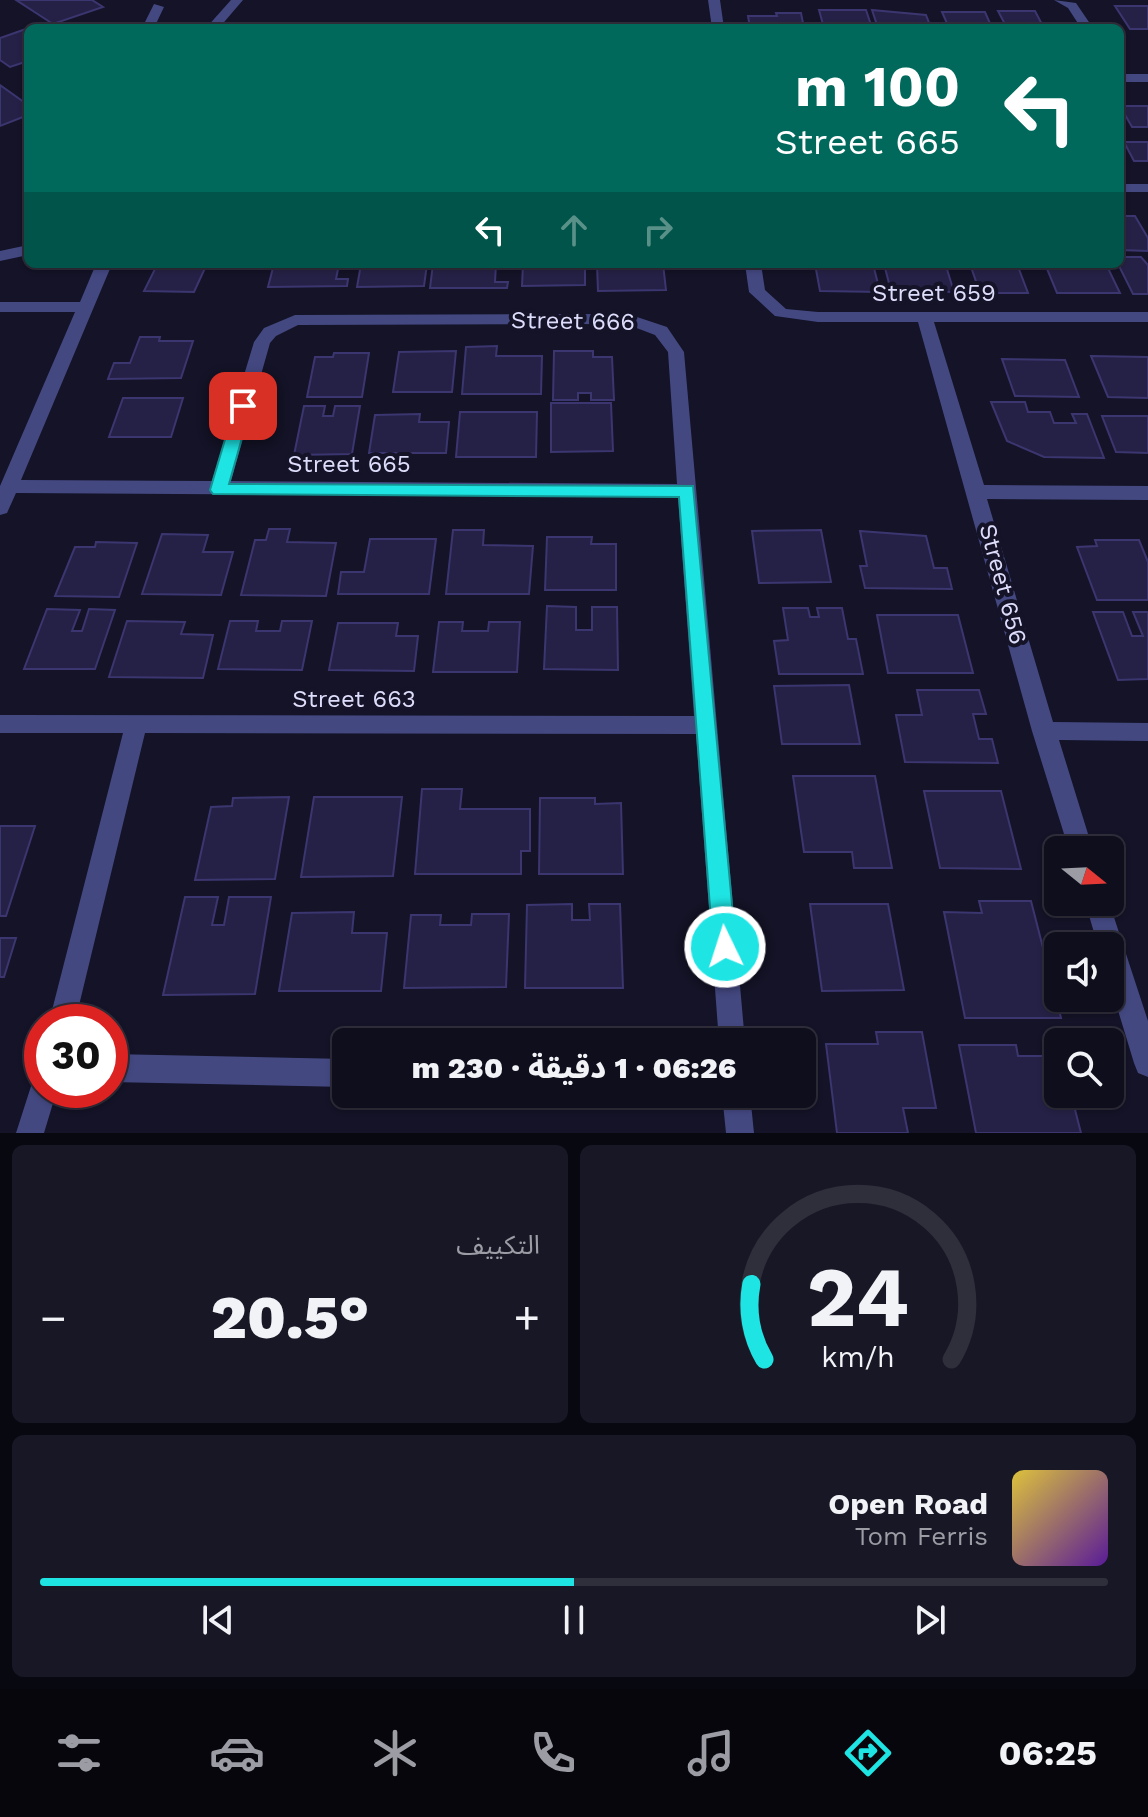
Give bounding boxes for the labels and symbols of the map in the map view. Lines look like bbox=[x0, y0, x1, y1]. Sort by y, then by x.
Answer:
street label: Street 659 bbox=[872, 279, 996, 307]
street label: Street 666 bbox=[511, 306, 635, 336]
pin bbox=[209, 372, 277, 440]
street label: Street 665 bbox=[287, 450, 411, 478]
street label: Street 656 bbox=[973, 521, 1033, 647]
street label: Street 663 bbox=[292, 685, 416, 713]
north arrow bbox=[1044, 836, 1124, 916]
position arrow bbox=[683, 905, 767, 989]
speed limit sign: 30 bbox=[24, 1004, 128, 1108]

